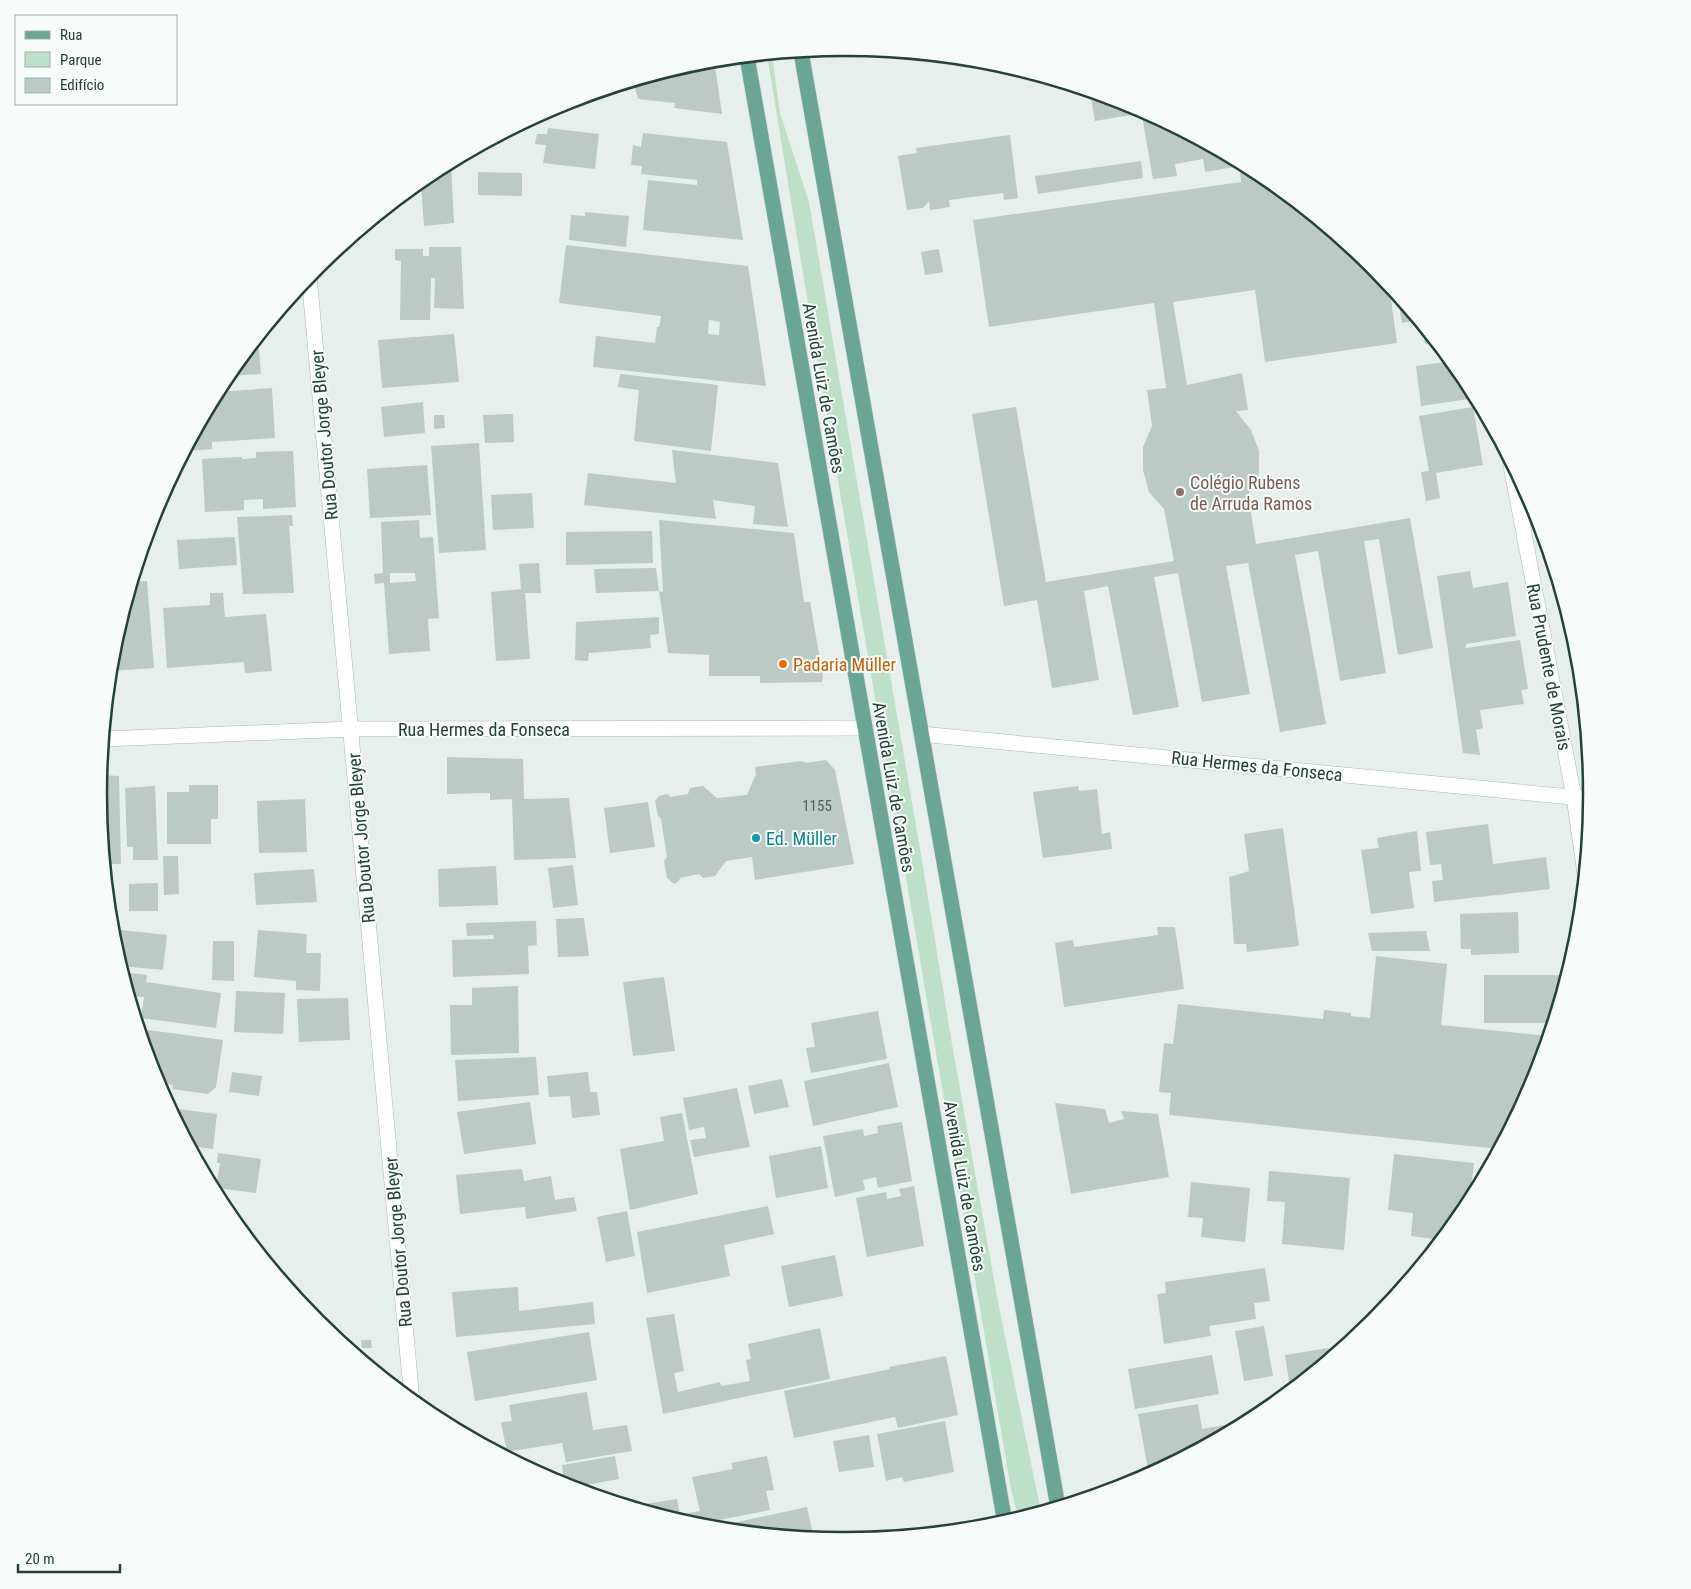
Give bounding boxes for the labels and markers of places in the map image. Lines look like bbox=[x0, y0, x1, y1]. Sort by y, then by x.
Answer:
place label: Colégio Rubens de Arruda Ramos bbox=[1190, 472, 1312, 514]
marker: Colégio Rubens de Arruda Ramos bbox=[1174, 486, 1186, 498]
place label: Padaria Müller bbox=[793, 654, 896, 675]
marker: Padaria Müller bbox=[777, 658, 789, 670]
place label: Ed. Müller bbox=[766, 828, 838, 849]
marker: Ed. Müller bbox=[750, 832, 762, 844]

